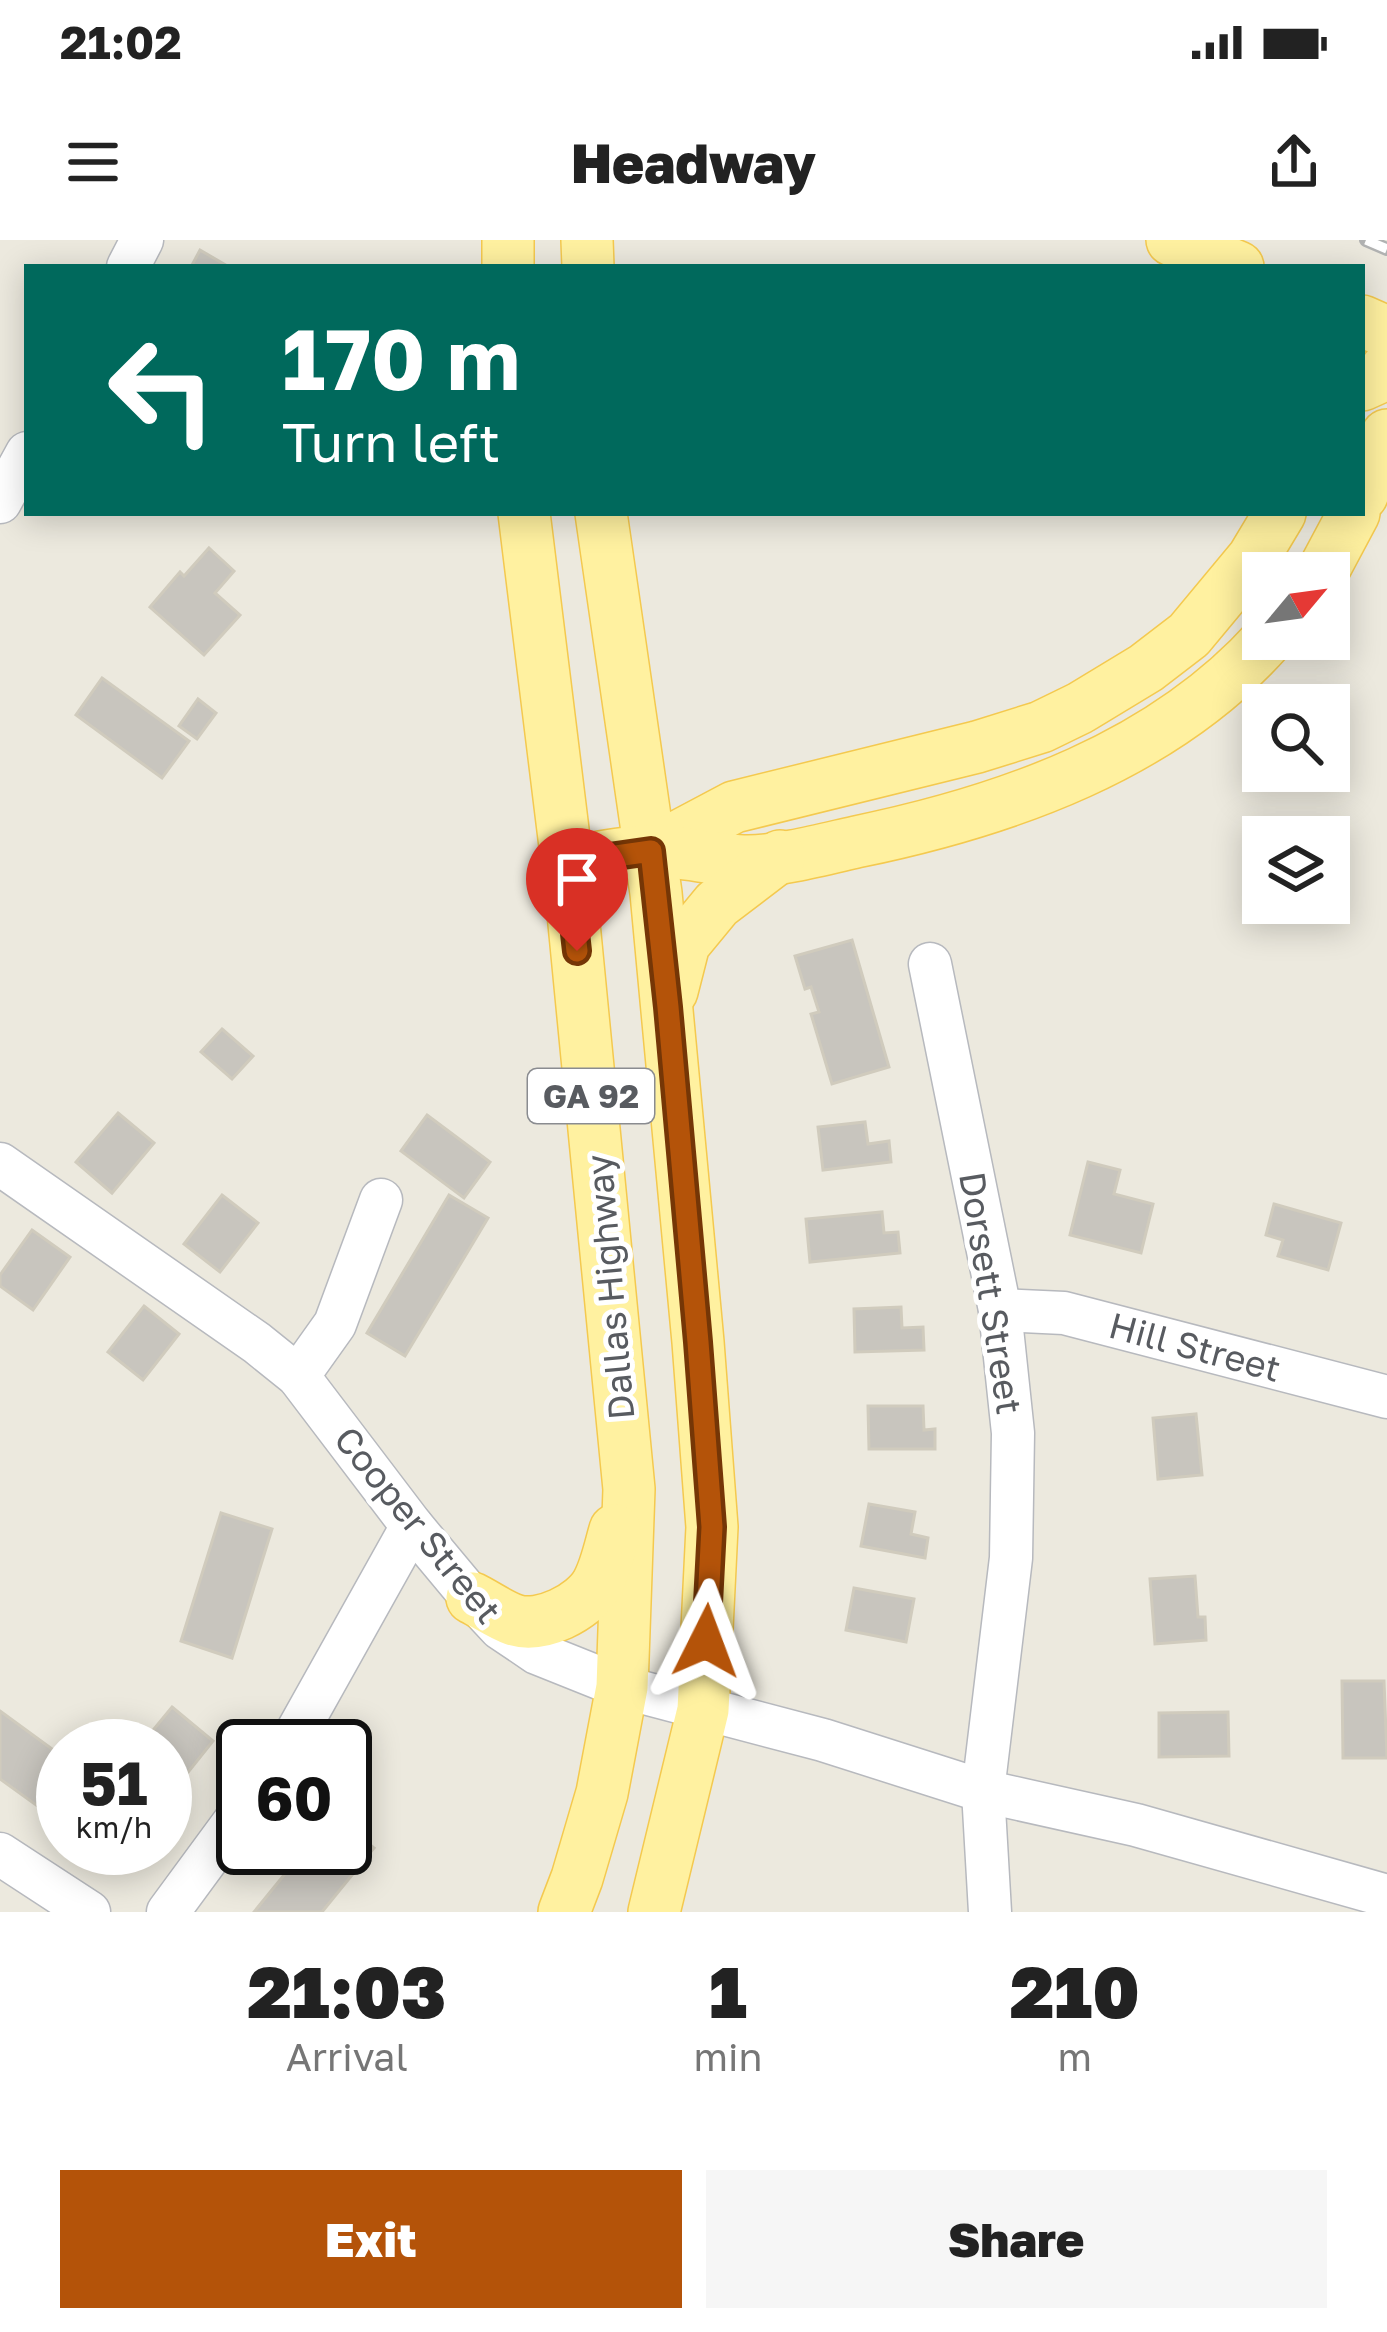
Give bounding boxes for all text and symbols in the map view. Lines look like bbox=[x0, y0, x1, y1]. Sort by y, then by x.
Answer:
text: 21:02 bbox=[60, 15, 182, 69]
icon: menu bbox=[60, 129, 126, 195]
icon: share bbox=[1261, 129, 1327, 195]
text: Headway bbox=[571, 130, 816, 195]
text: 170 m bbox=[282, 308, 520, 408]
icon: left bbox=[84, 312, 240, 468]
text: Turn left bbox=[282, 409, 500, 474]
north arrow bbox=[1242, 552, 1350, 660]
map controls bbox=[1242, 552, 1350, 924]
button: search bbox=[1242, 684, 1350, 792]
button: layers bbox=[1242, 816, 1350, 924]
pin bbox=[526, 828, 628, 951]
icon: arrive bbox=[544, 846, 610, 912]
road number: GA 92 bbox=[528, 1069, 654, 1123]
street label: Dallas Highway bbox=[576, 1153, 643, 1421]
street label: Dorsett Street bbox=[951, 1169, 1032, 1417]
street label: Hill Street bbox=[1105, 1303, 1286, 1390]
street label: Cooper Street bbox=[326, 1418, 511, 1632]
position arrow bbox=[643, 1578, 769, 1704]
speed limit sign: 60 bbox=[216, 1719, 372, 1875]
text: 51 bbox=[80, 1746, 148, 1818]
text: km/h bbox=[76, 1809, 152, 1845]
text: 21:03 bbox=[247, 1947, 446, 2034]
text: 1 bbox=[709, 1947, 747, 2034]
text: 210 bbox=[1010, 1947, 1140, 2034]
text: Arrival bbox=[286, 2033, 408, 2080]
text: min bbox=[694, 2033, 763, 2080]
text: m bbox=[1058, 2033, 1092, 2080]
button: Exit bbox=[60, 2170, 682, 2308]
button: Share bbox=[706, 2170, 1327, 2308]

